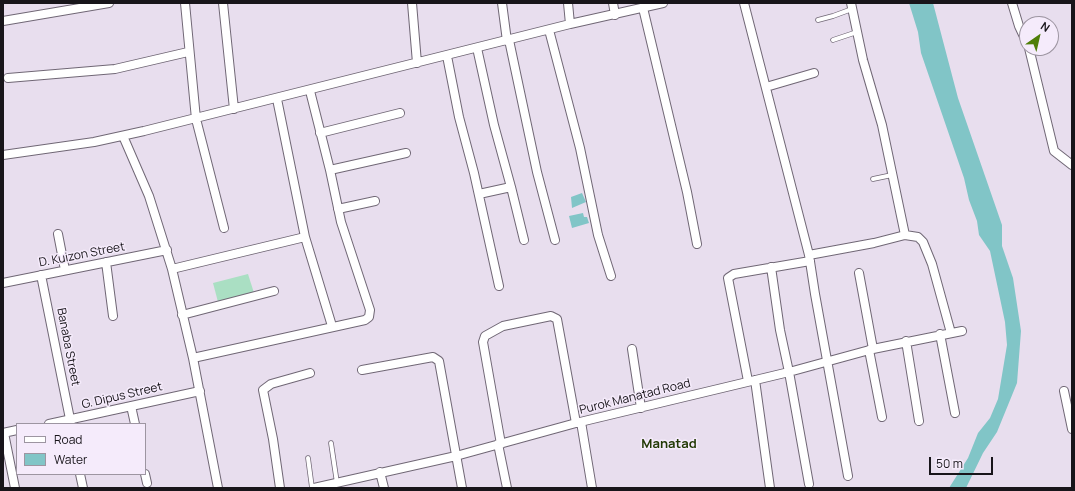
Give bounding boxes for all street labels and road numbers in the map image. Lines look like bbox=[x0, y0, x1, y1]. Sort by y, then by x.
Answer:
street label: D. Kuizon Street bbox=[38, 240, 126, 270]
street label: Banaba Street bbox=[53, 307, 83, 387]
street label: Purok Manatad Road bbox=[578, 376, 692, 418]
street label: G. Dipus Street bbox=[80, 380, 164, 412]

